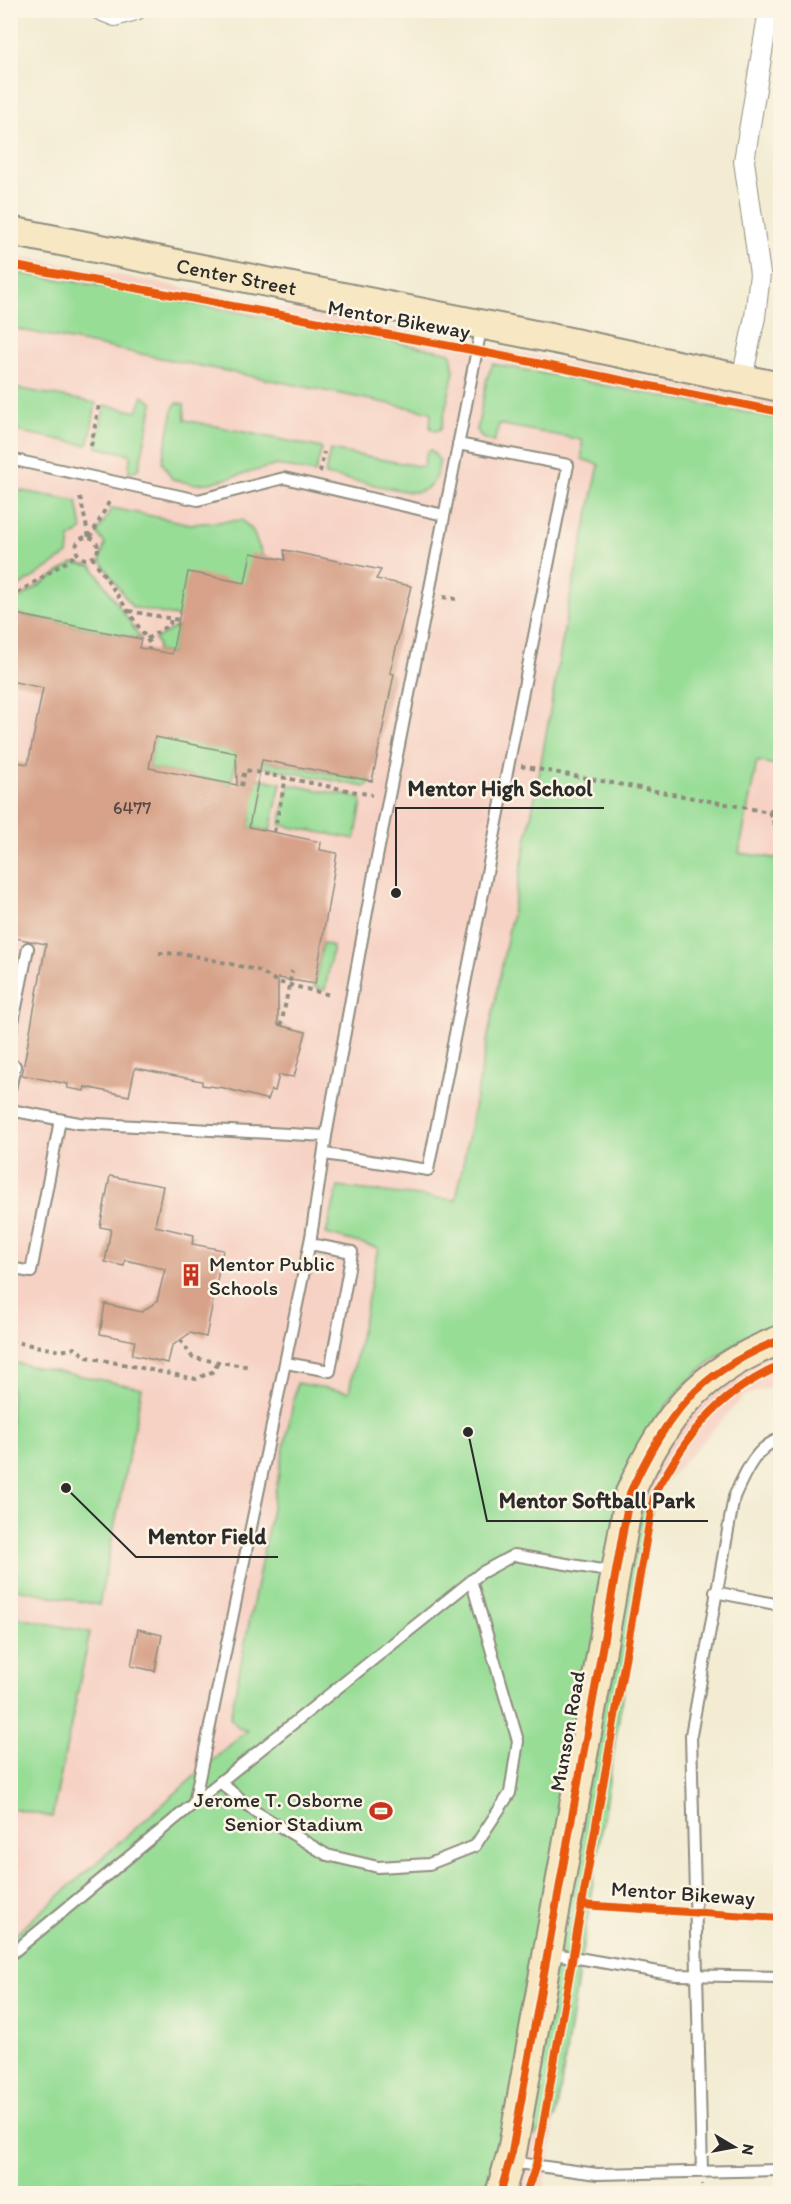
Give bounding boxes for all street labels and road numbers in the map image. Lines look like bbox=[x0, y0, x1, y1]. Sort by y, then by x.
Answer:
street label: Center Street bbox=[174, 252, 299, 300]
street label: Mentor Bikeway bbox=[326, 294, 472, 344]
street label: Munson Road bbox=[544, 1668, 590, 1793]
street label: Mentor Bikeway bbox=[610, 1876, 756, 1911]

